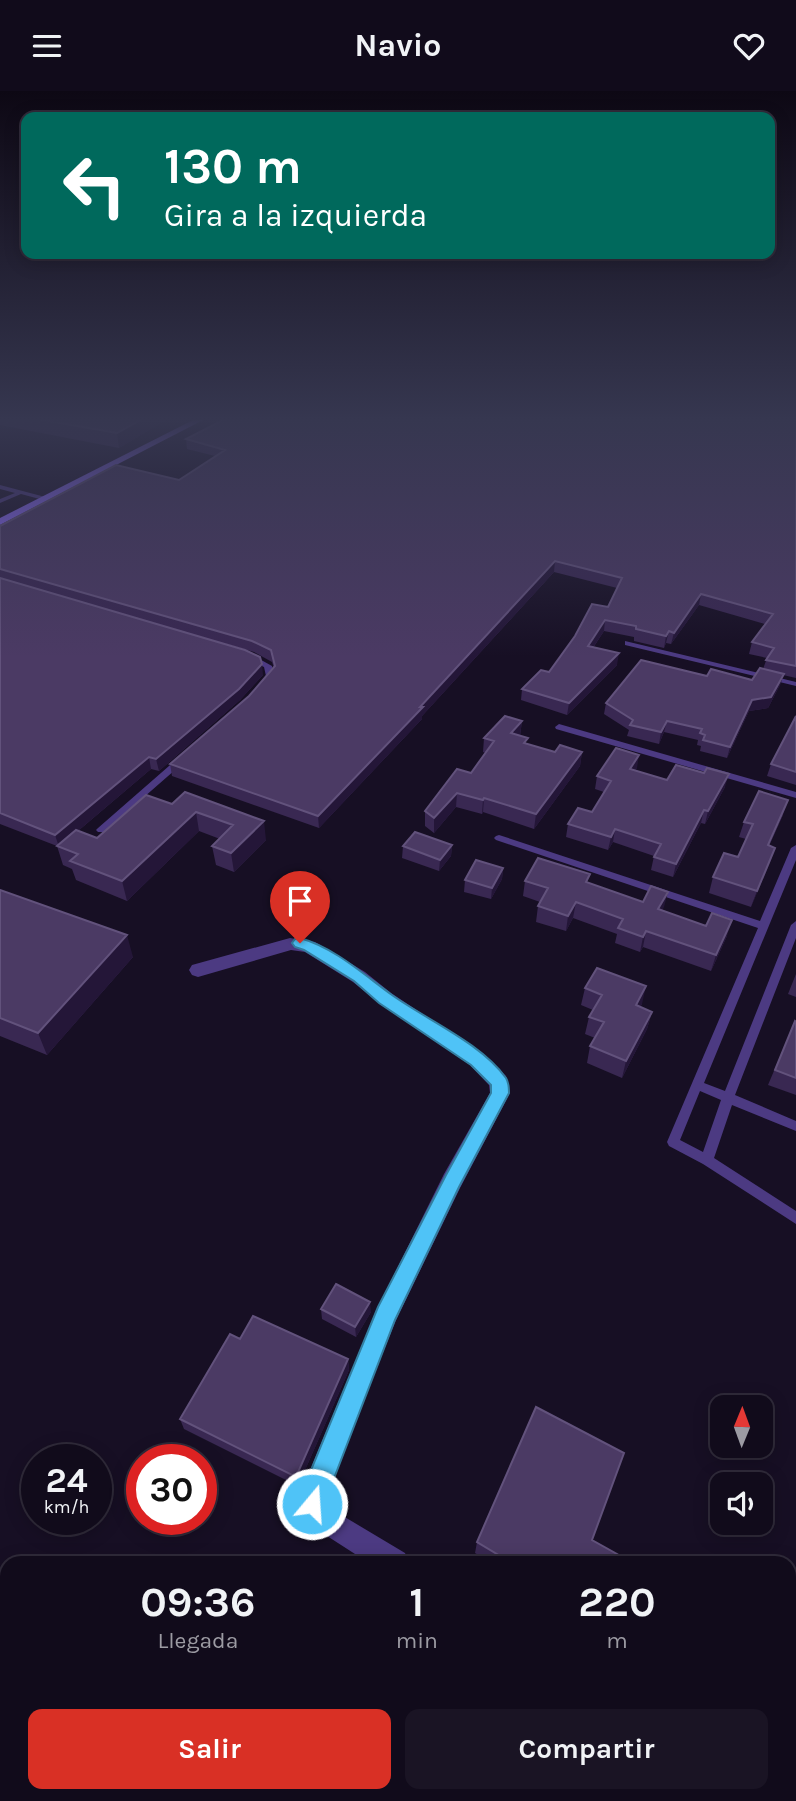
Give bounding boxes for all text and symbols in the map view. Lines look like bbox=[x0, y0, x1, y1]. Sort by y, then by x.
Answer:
icon: menu bbox=[28, 27, 66, 65]
text: Navio bbox=[355, 27, 441, 64]
icon: heart bbox=[730, 27, 768, 65]
text: 130 m bbox=[164, 138, 302, 195]
icon: left bbox=[49, 140, 140, 231]
text: Gira a la izquierda bbox=[164, 197, 427, 234]
pin bbox=[270, 871, 330, 943]
icon: arrive bbox=[281, 882, 319, 920]
north arrow bbox=[710, 1395, 774, 1458]
map controls bbox=[710, 1395, 773, 1535]
speed limit sign: 30 bbox=[126, 1444, 217, 1535]
text: 24 bbox=[46, 1460, 88, 1501]
position arrow bbox=[275, 1467, 349, 1541]
button: sound bbox=[710, 1472, 773, 1535]
text: km/h bbox=[44, 1496, 89, 1518]
text: 09:36 bbox=[140, 1577, 255, 1627]
text: 1 bbox=[409, 1577, 424, 1627]
text: 220 bbox=[578, 1577, 656, 1627]
text: Llegada bbox=[157, 1627, 238, 1654]
text: min bbox=[396, 1627, 438, 1654]
text: m bbox=[606, 1627, 628, 1654]
button: Salir bbox=[28, 1709, 391, 1789]
button: Compartir bbox=[405, 1709, 768, 1789]

